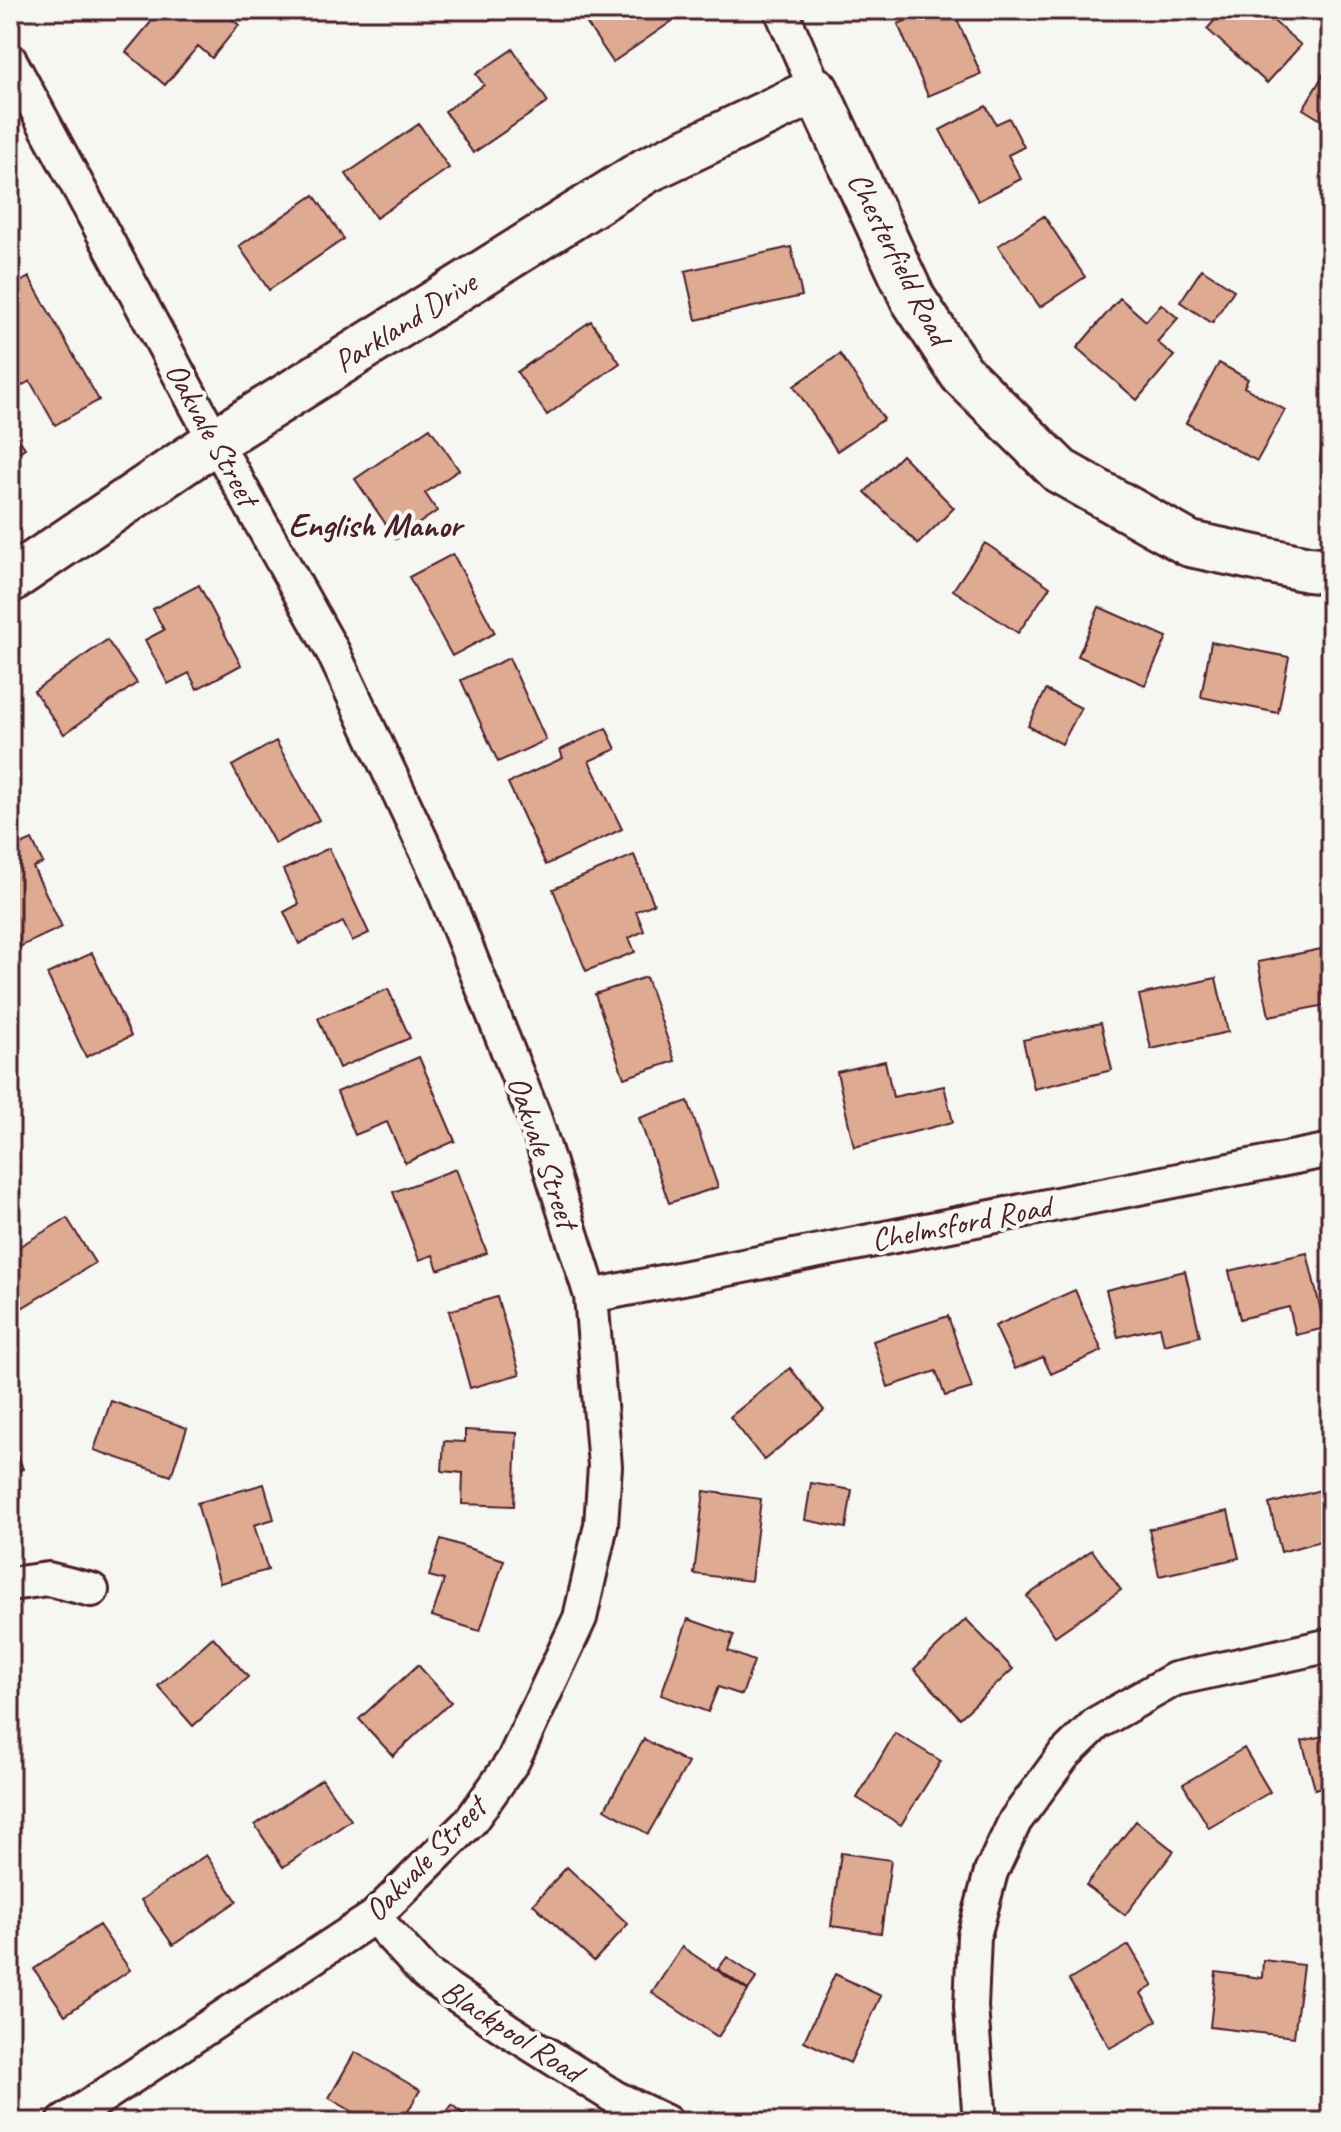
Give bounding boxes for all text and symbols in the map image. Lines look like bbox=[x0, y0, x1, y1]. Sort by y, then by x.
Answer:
street label: Chesterfield Road bbox=[838, 165, 962, 355]
street label: Parkland Drive bbox=[326, 261, 486, 382]
street label: Oakvale Street bbox=[156, 355, 270, 517]
district label: English Manor bbox=[288, 503, 466, 546]
street label: Oakvale Street bbox=[498, 1071, 590, 1238]
street label: Chelmsford Road bbox=[868, 1185, 1059, 1260]
street label: Oakvale Street bbox=[355, 1785, 498, 1930]
street label: Blackpool Road bbox=[433, 1970, 594, 2094]

